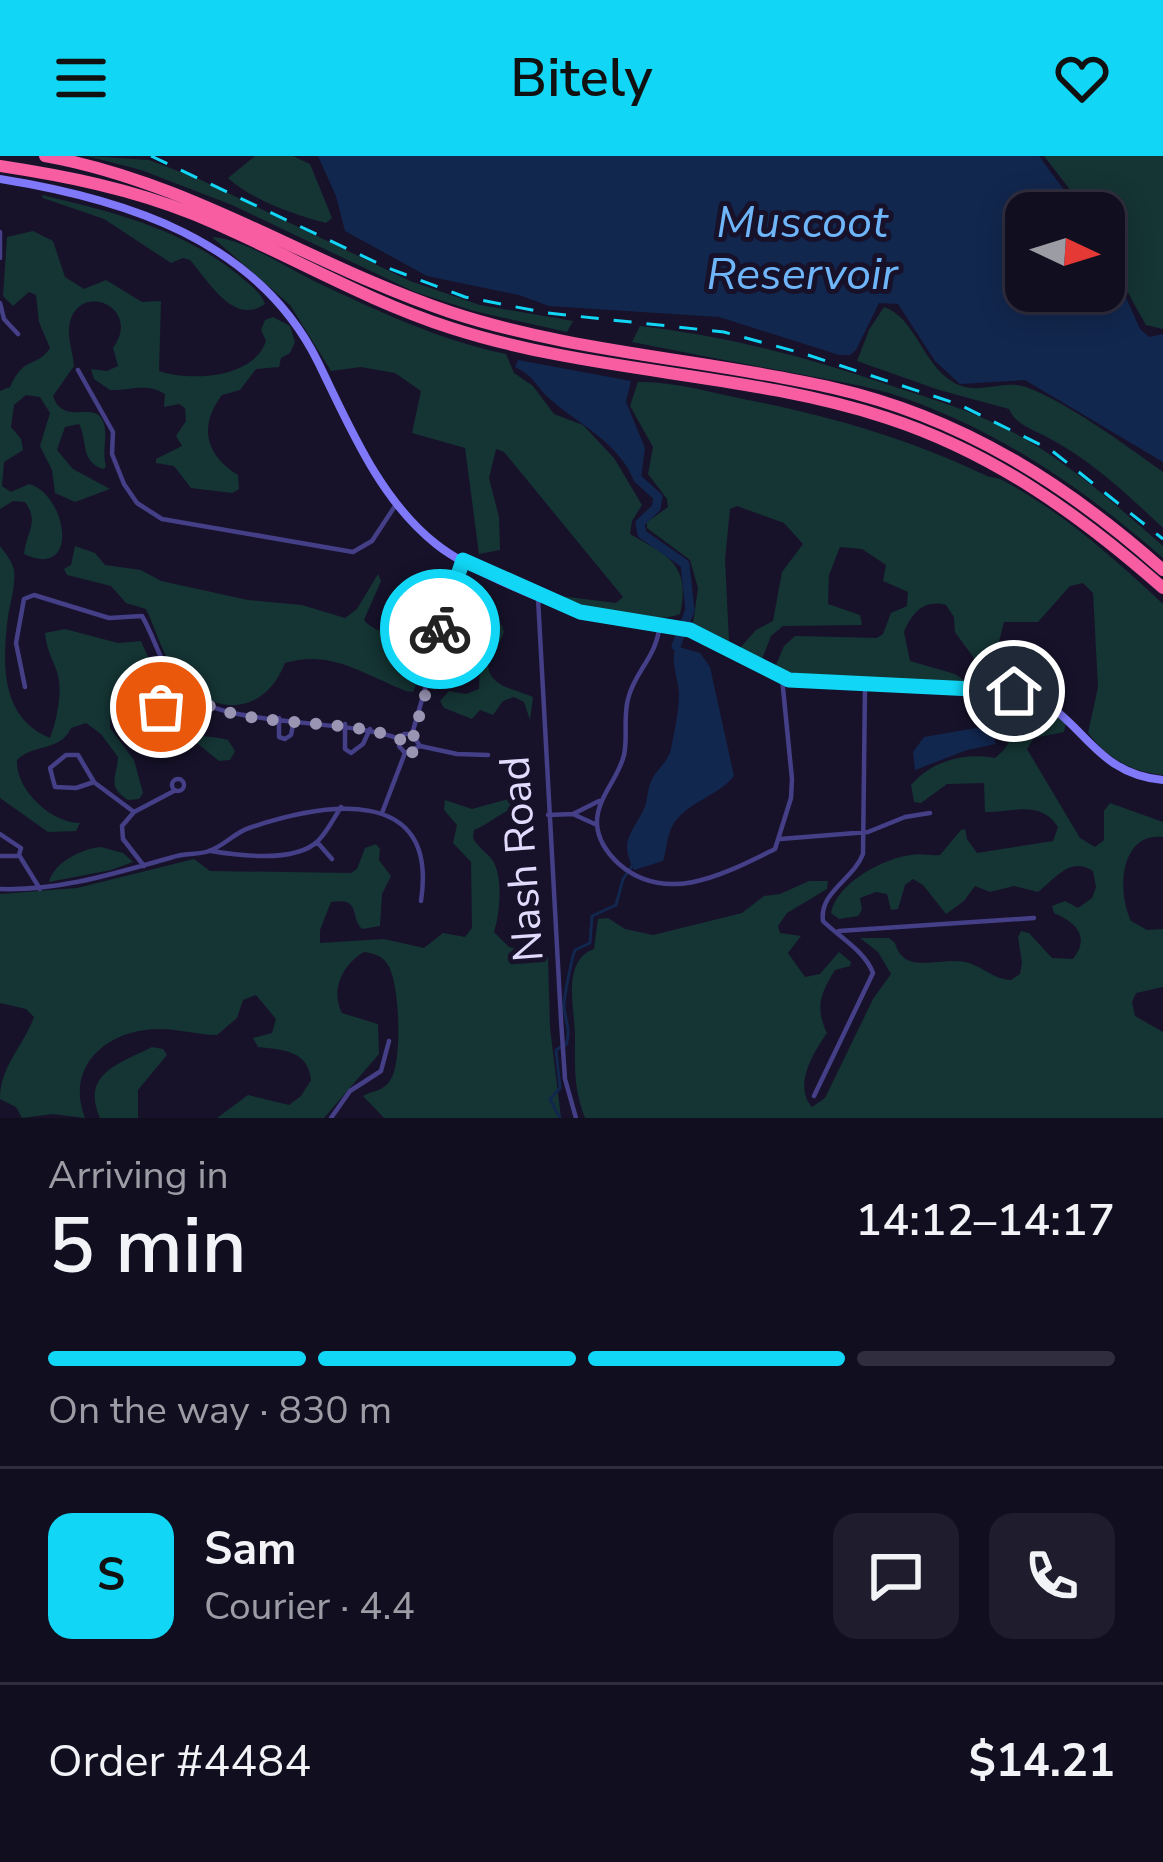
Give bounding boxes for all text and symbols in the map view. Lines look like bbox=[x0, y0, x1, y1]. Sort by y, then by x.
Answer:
text: Bitely bbox=[510, 41, 653, 115]
icon: menu bbox=[48, 45, 114, 111]
icon: heart bbox=[1049, 45, 1115, 111]
water label: Muscoot Reservoir bbox=[707, 192, 899, 305]
north arrow bbox=[1005, 192, 1125, 312]
map controls bbox=[1005, 192, 1125, 312]
courier bbox=[380, 569, 500, 689]
icon: bike bbox=[407, 596, 473, 662]
pin bbox=[963, 640, 1065, 742]
pin bbox=[110, 656, 212, 758]
icon: home bbox=[981, 658, 1047, 724]
icon: bag bbox=[128, 674, 194, 740]
street label: Nash Road bbox=[486, 754, 558, 964]
text: Arriving in bbox=[48, 1149, 229, 1202]
text: 14:12–14:17 bbox=[855, 1190, 1115, 1251]
text: 5 min bbox=[48, 1193, 247, 1300]
text: On the way · 830 m bbox=[48, 1384, 392, 1437]
button: chat bbox=[833, 1513, 959, 1639]
button: phone bbox=[989, 1513, 1115, 1639]
text: Sam bbox=[204, 1519, 296, 1580]
text: S bbox=[97, 1545, 125, 1606]
text: Courier · 4.4 bbox=[204, 1580, 415, 1633]
text: Order #4484 bbox=[48, 1731, 311, 1792]
text: $14.21 bbox=[969, 1731, 1115, 1792]

